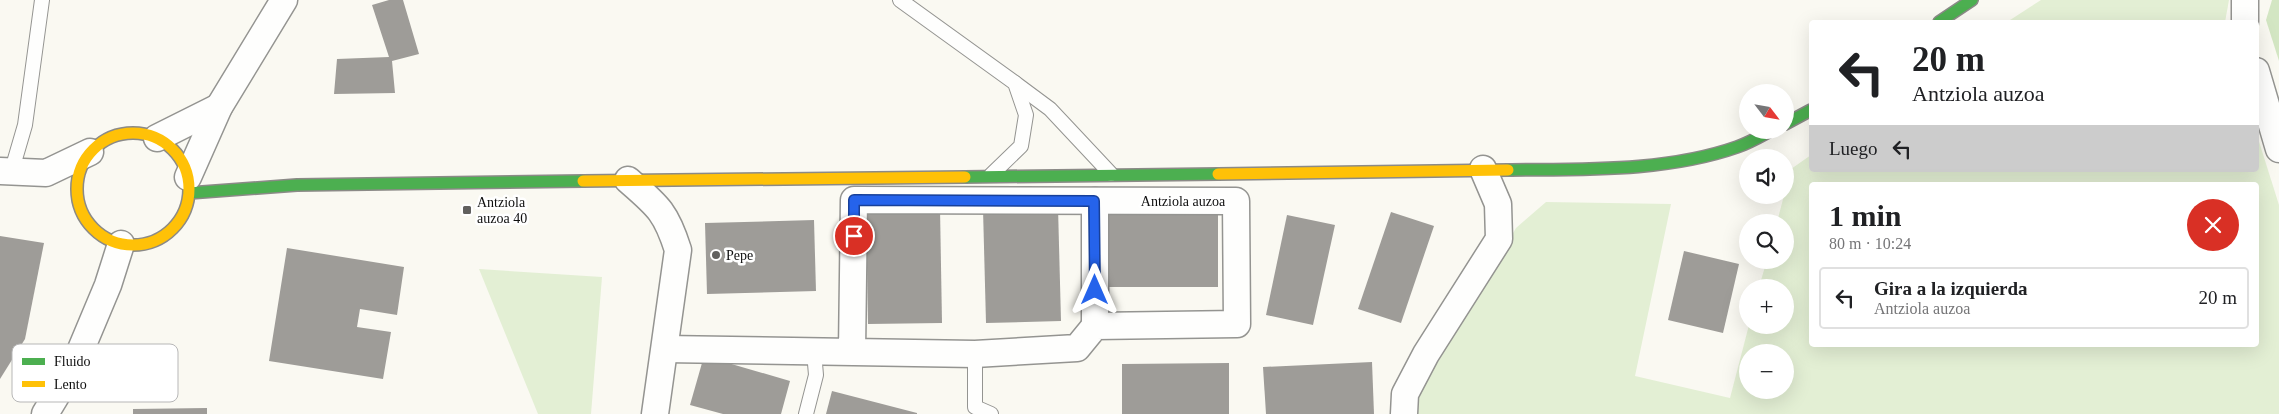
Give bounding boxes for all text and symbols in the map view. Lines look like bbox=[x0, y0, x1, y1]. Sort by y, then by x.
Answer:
icon: left bbox=[1829, 40, 1894, 105]
text: 20 m bbox=[1912, 40, 1985, 79]
text: Antziola auzoa bbox=[1912, 81, 2045, 106]
north arrow bbox=[1739, 84, 1794, 139]
map controls bbox=[1739, 84, 1794, 399]
icon: left bbox=[1888, 135, 1916, 163]
text: Luego bbox=[1829, 138, 1878, 159]
button: sound bbox=[1739, 149, 1794, 204]
street label: Antziola auzoa bbox=[1141, 194, 1226, 209]
place label: Antziola auzoa 40 bbox=[477, 195, 527, 226]
text: 1 min bbox=[1829, 199, 1902, 232]
button: close bbox=[2187, 199, 2239, 251]
marker: Antziola auzoa 40 bbox=[461, 204, 473, 216]
button: search bbox=[1739, 214, 1794, 269]
pin bbox=[833, 215, 875, 257]
icon: arrive bbox=[840, 222, 868, 250]
text: 80 m · 10:24 bbox=[1829, 235, 1911, 252]
place label: Pepe bbox=[726, 248, 753, 263]
marker: Pepe bbox=[710, 249, 722, 261]
position arrow bbox=[1068, 263, 1120, 315]
text: Gira a la izquierda bbox=[1874, 278, 2028, 299]
button: + bbox=[1739, 279, 1794, 334]
icon: left bbox=[1831, 284, 1859, 312]
text: 20 m bbox=[2198, 287, 2237, 308]
text: Antziola auzoa bbox=[1874, 300, 1970, 317]
legend bbox=[12, 344, 178, 402]
button: − bbox=[1739, 344, 1794, 399]
text: Fluido bbox=[54, 354, 91, 369]
text: Lento bbox=[54, 377, 87, 392]

